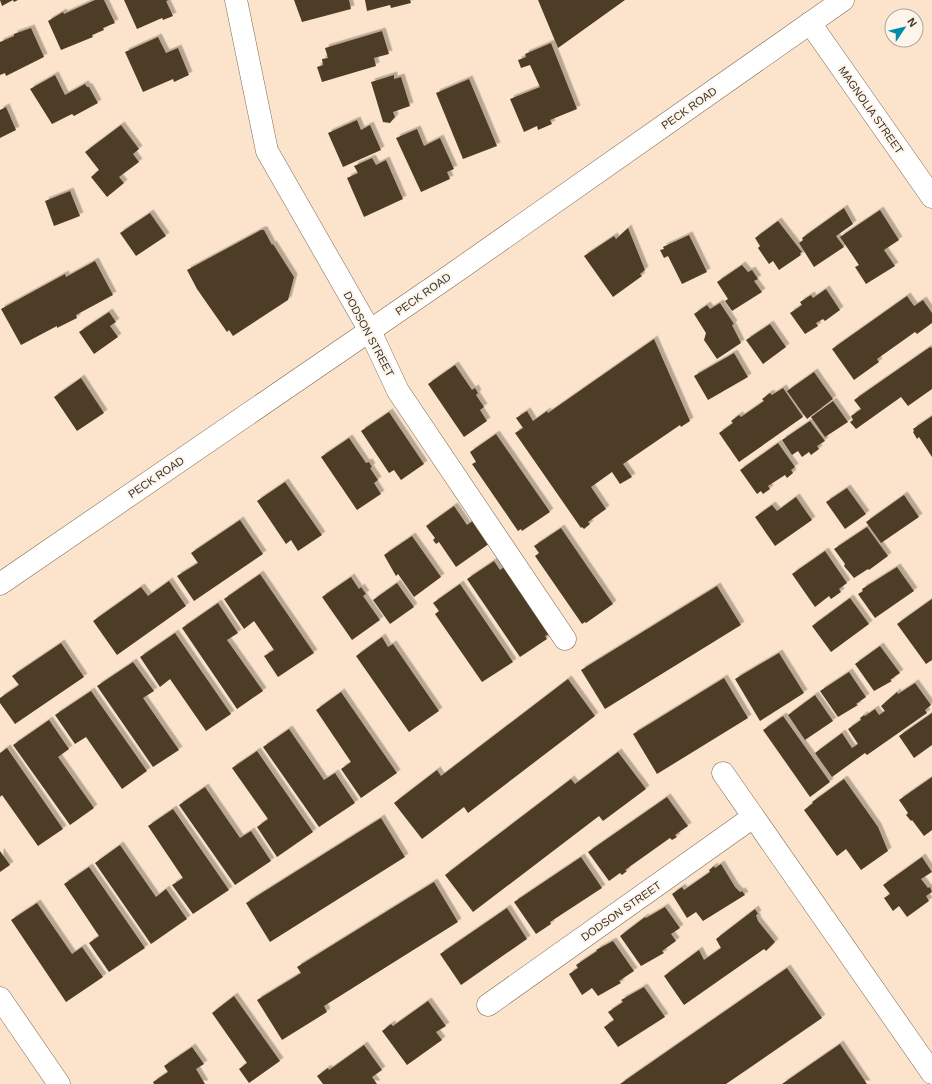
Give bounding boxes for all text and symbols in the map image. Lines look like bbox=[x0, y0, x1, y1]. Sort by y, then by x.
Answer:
north arrow bbox=[884, 8, 924, 48]
text: N bbox=[905, 16, 919, 29]
street label: MAGNOLIA STREET bbox=[836, 64, 906, 156]
street label: PECK ROAD bbox=[659, 84, 719, 131]
street label: PECK ROAD bbox=[393, 270, 453, 317]
street label: DODSON STREET bbox=[341, 289, 397, 379]
street label: PECK ROAD bbox=[126, 454, 186, 500]
street label: DODSON STREET bbox=[579, 879, 663, 943]

